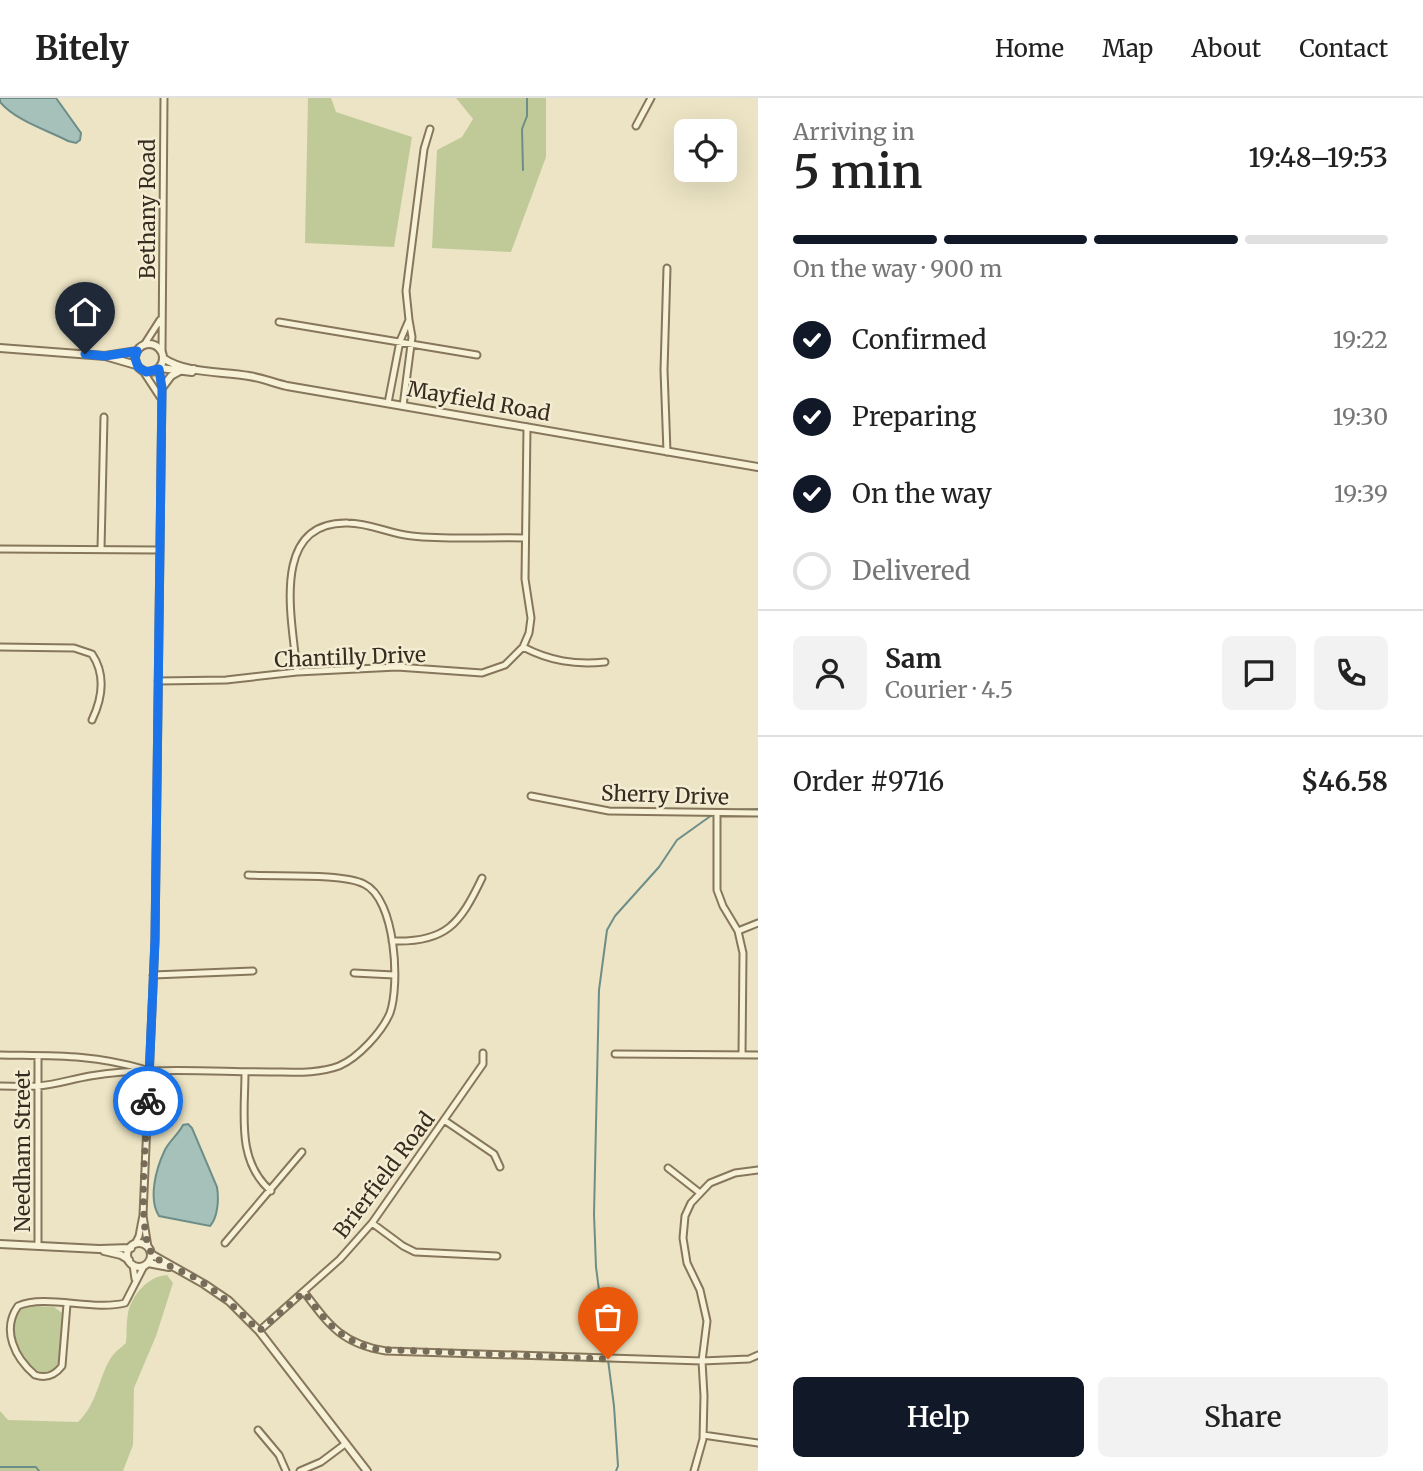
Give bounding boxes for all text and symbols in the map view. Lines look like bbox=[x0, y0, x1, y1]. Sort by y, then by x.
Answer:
text: Bitely bbox=[35, 28, 129, 69]
text: Home bbox=[995, 33, 1064, 64]
text: Map bbox=[1102, 33, 1153, 64]
text: About bbox=[1191, 33, 1261, 64]
text: Contact bbox=[1299, 33, 1388, 64]
text: Arriving in bbox=[793, 117, 915, 146]
map controls bbox=[674, 119, 737, 182]
button: locate bbox=[674, 119, 737, 182]
street label: Bethany Road bbox=[134, 138, 161, 279]
text: 19:48–19:53 bbox=[1248, 141, 1388, 174]
text: 5 min bbox=[793, 143, 923, 201]
text: On the way · 900 m bbox=[793, 254, 1002, 283]
pin bbox=[55, 282, 115, 354]
icon: home bbox=[66, 293, 104, 331]
icon: check bbox=[793, 321, 831, 359]
text: Confirmed bbox=[852, 323, 987, 356]
text: 19:22 bbox=[1333, 325, 1388, 354]
street label: Mayfield Road bbox=[405, 375, 553, 427]
icon: check bbox=[793, 398, 831, 436]
text: Preparing bbox=[852, 400, 976, 433]
text: 19:30 bbox=[1333, 402, 1388, 431]
icon: check bbox=[793, 475, 831, 513]
text: On the way bbox=[852, 477, 992, 510]
text: 19:39 bbox=[1334, 479, 1388, 508]
text: Delivered bbox=[852, 554, 971, 587]
button: person bbox=[793, 636, 867, 710]
button: chat bbox=[1222, 636, 1296, 710]
button: phone bbox=[1314, 636, 1388, 710]
street label: Chantilly Drive bbox=[274, 641, 426, 673]
text: Sam bbox=[885, 642, 942, 675]
text: Courier · 4.5 bbox=[885, 675, 1013, 704]
text: Order #9716 bbox=[793, 765, 944, 798]
text: $46.58 bbox=[1301, 765, 1388, 798]
street label: Sherry Drive bbox=[600, 779, 730, 811]
courier bbox=[113, 1066, 183, 1136]
street label: Needham Street bbox=[9, 1070, 36, 1232]
icon: bike bbox=[129, 1082, 167, 1120]
street label: Brierfield Road bbox=[328, 1106, 441, 1244]
pin bbox=[578, 1287, 638, 1359]
icon: bag bbox=[589, 1298, 627, 1336]
button: Help bbox=[793, 1377, 1084, 1457]
button: Share bbox=[1098, 1377, 1388, 1457]

